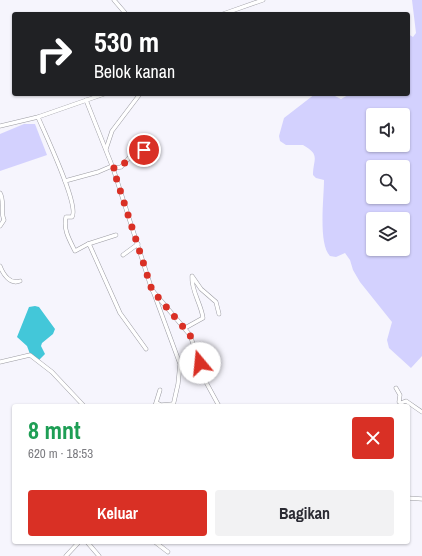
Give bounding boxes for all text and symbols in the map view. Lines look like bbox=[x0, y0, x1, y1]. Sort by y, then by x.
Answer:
text: 530 m bbox=[94, 23, 159, 61]
icon: right bbox=[28, 28, 80, 80]
text: Belok kanan bbox=[94, 59, 175, 84]
map controls bbox=[366, 108, 410, 256]
button: sound bbox=[366, 108, 410, 152]
pin bbox=[127, 133, 161, 167]
icon: arrive bbox=[133, 139, 155, 161]
button: search bbox=[366, 160, 410, 204]
button: layers bbox=[366, 212, 410, 256]
position arrow bbox=[179, 342, 221, 384]
text: 8 mnt bbox=[28, 414, 81, 446]
button: close bbox=[352, 417, 394, 459]
text: 620 m · 18:53 bbox=[28, 445, 93, 462]
button: Keluar bbox=[28, 490, 207, 536]
button: Bagikan bbox=[215, 490, 394, 536]

